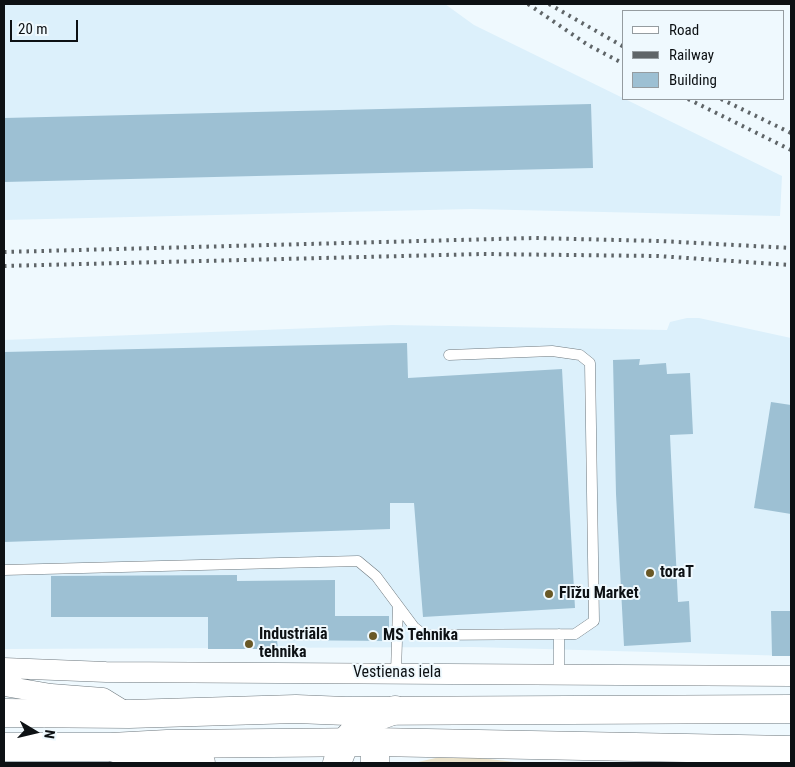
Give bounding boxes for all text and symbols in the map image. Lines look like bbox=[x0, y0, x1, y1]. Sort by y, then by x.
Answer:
scale bar bbox=[12, 10, 80, 42]
legend bbox=[622, 10, 785, 100]
text: 20 m bbox=[18, 20, 48, 38]
text: Road bbox=[669, 21, 699, 39]
text: Railway bbox=[669, 46, 714, 64]
text: Building bbox=[669, 71, 717, 89]
place label: toraT bbox=[660, 563, 694, 583]
marker: toraT bbox=[644, 567, 656, 579]
place label: Flīžu Market bbox=[559, 584, 639, 604]
marker: Flīžu Market bbox=[543, 588, 555, 600]
place label: Industriālā tehnika bbox=[259, 625, 328, 663]
place label: MS Tehnika bbox=[383, 626, 458, 646]
marker: MS Tehnika bbox=[367, 630, 379, 642]
marker: Industriālā tehnika bbox=[243, 638, 255, 650]
street label: Vestienas iela bbox=[353, 663, 441, 683]
north arrow bbox=[10, 707, 60, 757]
text: N bbox=[41, 729, 58, 740]

